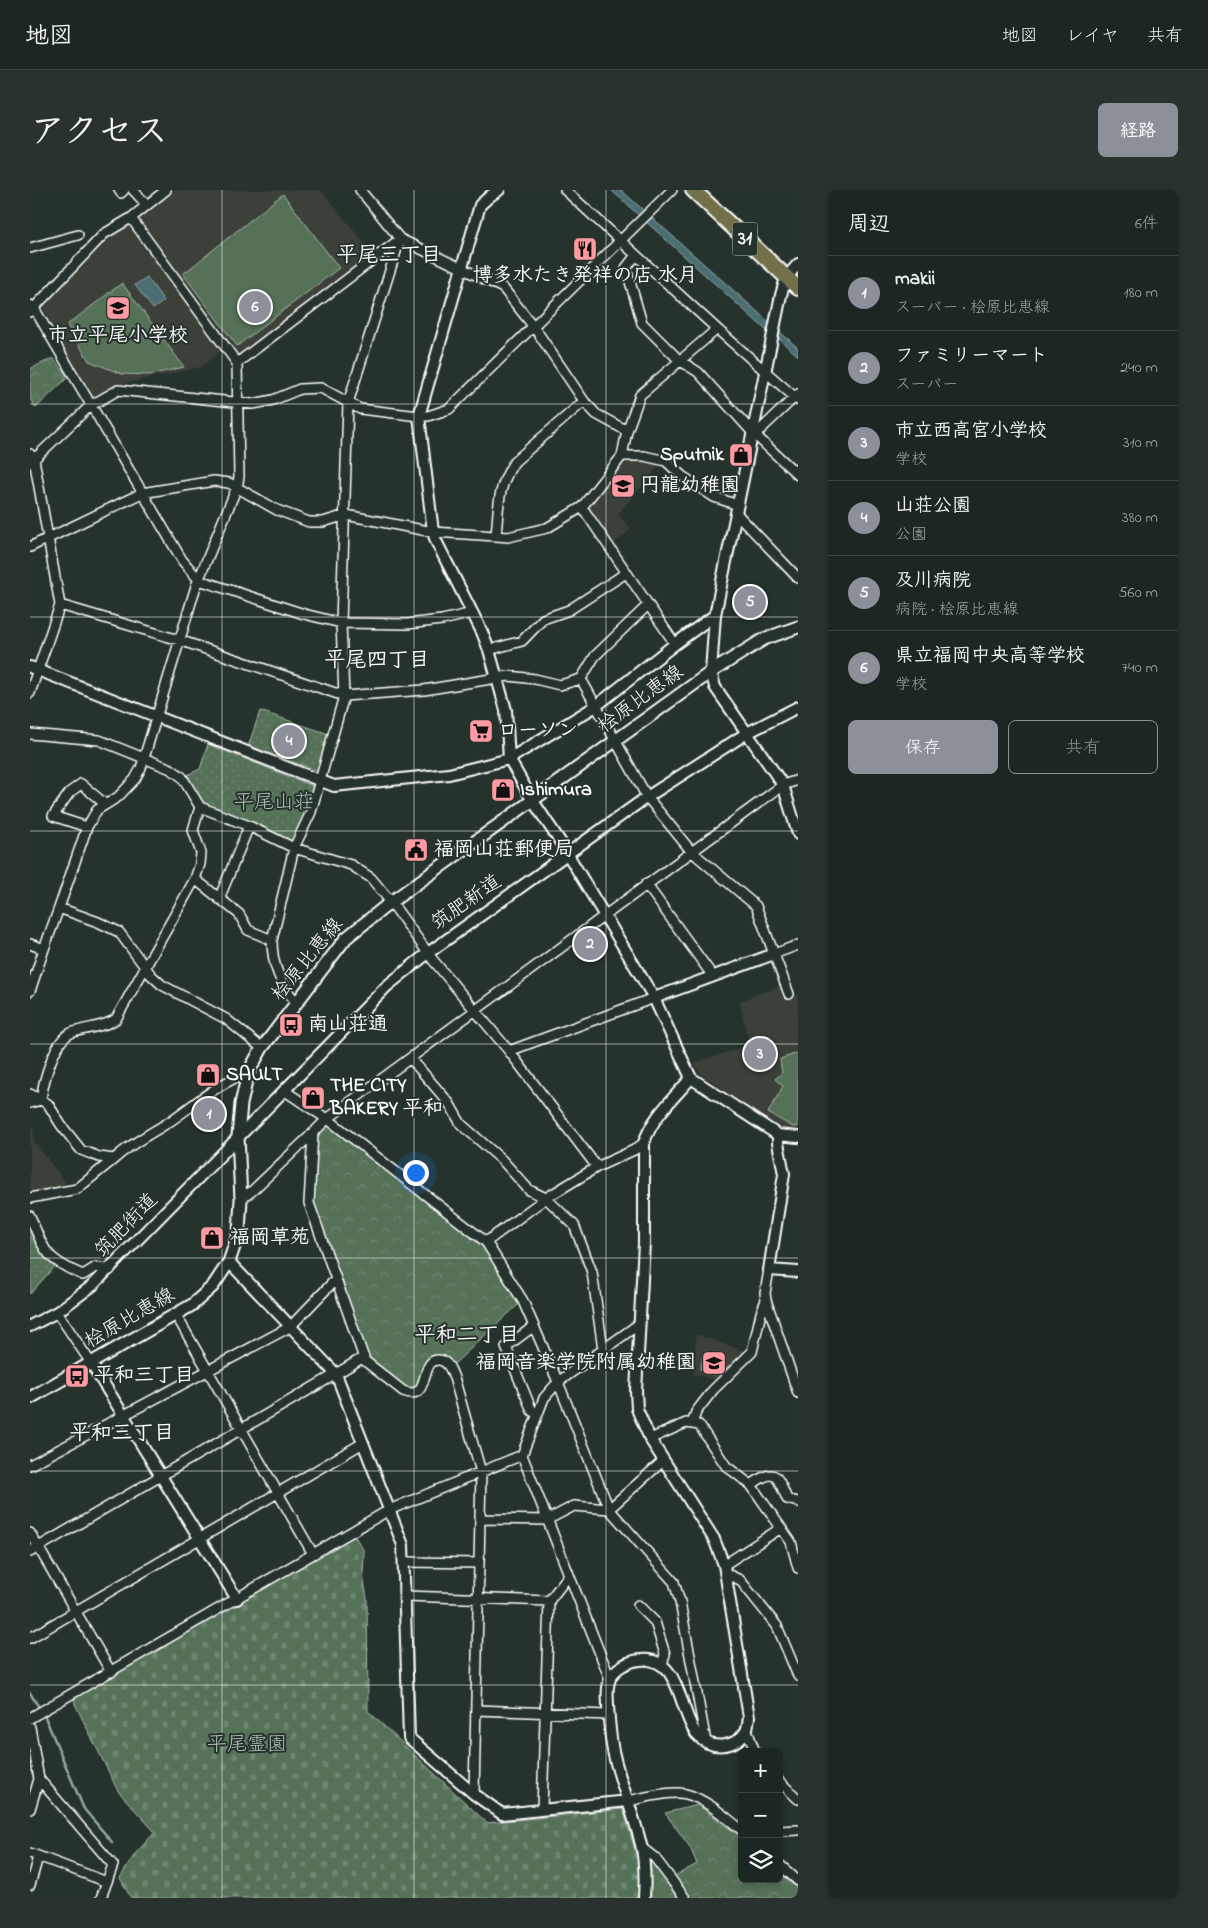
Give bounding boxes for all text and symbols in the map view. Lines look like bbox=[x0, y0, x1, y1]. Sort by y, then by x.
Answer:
text: 地図 bbox=[25, 20, 73, 55]
text: 地図 bbox=[1002, 24, 1038, 50]
text: レイヤ bbox=[1066, 24, 1119, 50]
text: 共有 bbox=[1147, 24, 1183, 50]
button: 経路 bbox=[1098, 103, 1178, 157]
text: アクセス bbox=[30, 108, 168, 159]
text: 周辺 bbox=[848, 210, 890, 240]
text: 6件 bbox=[1135, 212, 1158, 236]
road number: 31 bbox=[732, 223, 758, 256]
restaurant icon: 博多水たき発祥の店 水月 bbox=[572, 236, 598, 262]
district label: 平尾三丁目 bbox=[337, 241, 442, 271]
place label: 博多水たき発祥の店 水月 bbox=[473, 262, 698, 291]
text: makii bbox=[895, 266, 935, 293]
text: 1 bbox=[861, 281, 867, 305]
text: 180 m bbox=[1124, 281, 1158, 305]
pin: 6 bbox=[239, 288, 271, 326]
school or university icon: 市立平尾小学校 bbox=[105, 295, 131, 321]
text: スーパー · 桧原比恵線 bbox=[895, 296, 1050, 320]
place label: 市立平尾小学校 bbox=[48, 322, 188, 351]
text: ファミリーマート bbox=[895, 343, 1048, 370]
text: 2 bbox=[860, 356, 868, 380]
text: 240 m bbox=[1120, 356, 1158, 380]
text: スーパー bbox=[895, 373, 958, 397]
text: 市立西高宮小学校 bbox=[895, 418, 1047, 445]
text: 3 bbox=[861, 431, 867, 455]
text: 310 m bbox=[1123, 431, 1158, 455]
place label: Sputnik bbox=[660, 441, 725, 470]
shop icon: Sputnik bbox=[728, 442, 754, 468]
text: 学校 bbox=[895, 448, 927, 472]
place label: 円龍幼稚園 bbox=[640, 472, 740, 501]
school or university icon: 円龍幼稚園 bbox=[610, 473, 636, 499]
text: 山荘公園 bbox=[895, 493, 971, 520]
text: 4 bbox=[861, 506, 867, 530]
text: 380 m bbox=[1122, 506, 1158, 530]
text: 公園 bbox=[895, 523, 927, 547]
text: 及川病院 bbox=[895, 568, 971, 595]
text: 5 bbox=[859, 581, 869, 605]
text: 560 m bbox=[1118, 581, 1158, 605]
pin: 5 bbox=[734, 583, 766, 621]
text: 病院 · 桧原比恵線 bbox=[895, 598, 1018, 622]
text: 県立福岡中央高等学校 bbox=[895, 643, 1085, 670]
district label: 平尾四丁目 bbox=[325, 646, 430, 676]
text: 6 bbox=[860, 656, 868, 680]
text: 740 m bbox=[1121, 656, 1158, 680]
street label: 桧原比恵線 bbox=[592, 659, 690, 741]
text: 学校 bbox=[895, 673, 927, 697]
place label: ローソン bbox=[498, 717, 578, 746]
supermarket icon: ローソン bbox=[468, 718, 494, 744]
button: 保存 bbox=[848, 720, 998, 774]
button: 共有 bbox=[1008, 720, 1158, 774]
pin: 4 bbox=[273, 722, 305, 760]
place label: Ishimura bbox=[520, 776, 592, 805]
shop icon: Ishimura bbox=[490, 777, 516, 803]
park label: 平尾山荘 bbox=[234, 789, 314, 818]
place label: 福岡山荘郵便局 bbox=[434, 836, 574, 865]
public building icon: 福岡山荘郵便局 bbox=[403, 837, 429, 863]
street label: 筑肥新道 bbox=[426, 868, 508, 938]
street label: 桧原比恵線 bbox=[265, 912, 351, 1008]
pin: 2 bbox=[574, 925, 606, 963]
place label: 南山荘通 bbox=[308, 1011, 388, 1040]
bus stop icon: 南山荘通 bbox=[278, 1012, 304, 1038]
pin: 3 bbox=[744, 1035, 776, 1073]
place label: SAULT bbox=[226, 1061, 283, 1090]
shop icon: SAULT bbox=[195, 1062, 221, 1088]
place label: THE CITY BAKERY 平和 bbox=[329, 1072, 443, 1124]
shop icon: THE CITY BAKERY 平和 bbox=[300, 1085, 326, 1111]
pin: 1 bbox=[193, 1095, 225, 1133]
your location bbox=[403, 1160, 429, 1186]
street label: 筑肥街道 bbox=[89, 1187, 165, 1265]
place label: 福岡草苑 bbox=[230, 1224, 310, 1253]
shop icon: 福岡草苑 bbox=[199, 1225, 225, 1251]
street label: 桧原比恵線 bbox=[79, 1281, 181, 1357]
district label: 平和二丁目 bbox=[415, 1321, 520, 1351]
place label: 福岡音楽学院附属幼稚園 bbox=[476, 1349, 696, 1378]
school or university icon: 福岡音楽学院附属幼稚園 bbox=[701, 1350, 727, 1376]
place label: 平和三丁目 bbox=[94, 1362, 194, 1391]
bus stop icon: 平和三丁目 bbox=[64, 1363, 90, 1389]
district label: 平和三丁目 bbox=[70, 1419, 175, 1449]
park label: 平尾霊園 bbox=[207, 1731, 287, 1760]
map controls bbox=[738, 1748, 783, 1883]
button: + bbox=[738, 1748, 783, 1793]
button: − bbox=[738, 1793, 783, 1838]
button: layers bbox=[738, 1838, 783, 1883]

